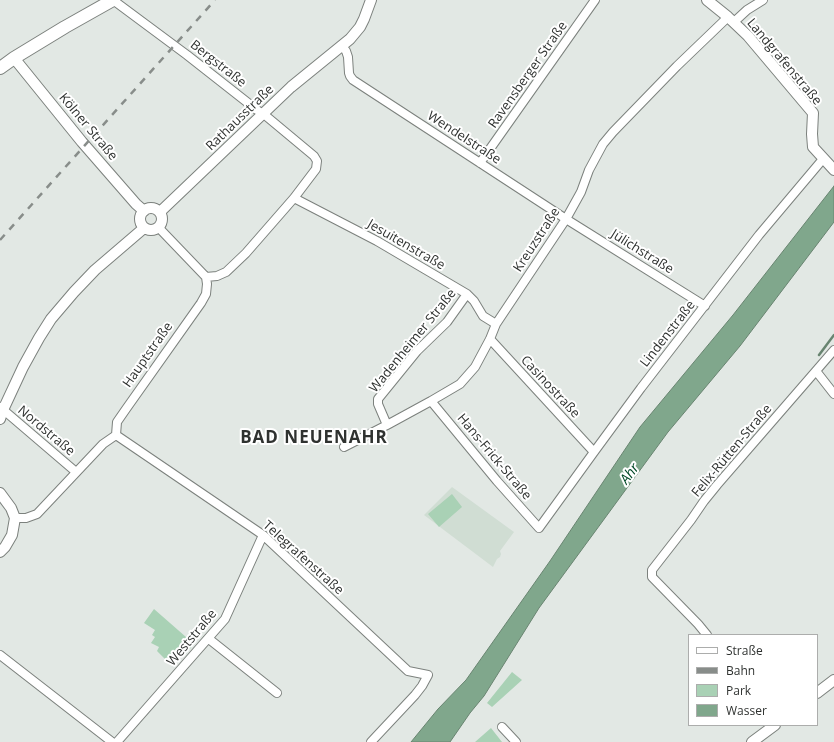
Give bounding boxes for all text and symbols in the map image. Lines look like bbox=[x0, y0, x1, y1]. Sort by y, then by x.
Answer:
street label: Landgrafenstraße bbox=[743, 16, 825, 108]
street label: Ravensberger Straße bbox=[485, 19, 571, 131]
street label: Bergstraße bbox=[187, 37, 249, 91]
street label: Rathausstraße bbox=[203, 82, 277, 154]
street label: Kölner Straße bbox=[55, 90, 121, 164]
street label: Wendelstraße bbox=[424, 108, 504, 168]
street label: Kreuzstraße bbox=[510, 205, 564, 275]
street label: Jesuitenstraße bbox=[364, 217, 448, 273]
street label: Jülichstraße bbox=[608, 227, 676, 277]
street label: Wadenheimer Straße bbox=[366, 286, 460, 396]
street label: Lindenstraße bbox=[637, 298, 699, 370]
street label: Hauptstraße bbox=[120, 319, 176, 391]
street label: Casinostraße bbox=[517, 353, 583, 421]
street label: Felix-Rütten-Straße bbox=[689, 402, 775, 500]
street label: Nordstraße bbox=[14, 403, 78, 459]
street label: Hans-Frick-Straße bbox=[454, 411, 534, 503]
district label: BAD NEUENAHR bbox=[240, 428, 388, 448]
water label: Ahr bbox=[617, 460, 643, 488]
street label: Telegrafenstraße bbox=[259, 518, 347, 598]
street label: Weststraße bbox=[164, 607, 220, 669]
legend bbox=[688, 634, 818, 726]
text: Straße bbox=[726, 642, 763, 659]
text: Bahn bbox=[726, 662, 755, 679]
text: Park bbox=[726, 682, 751, 699]
text: Wasser bbox=[726, 702, 767, 719]

